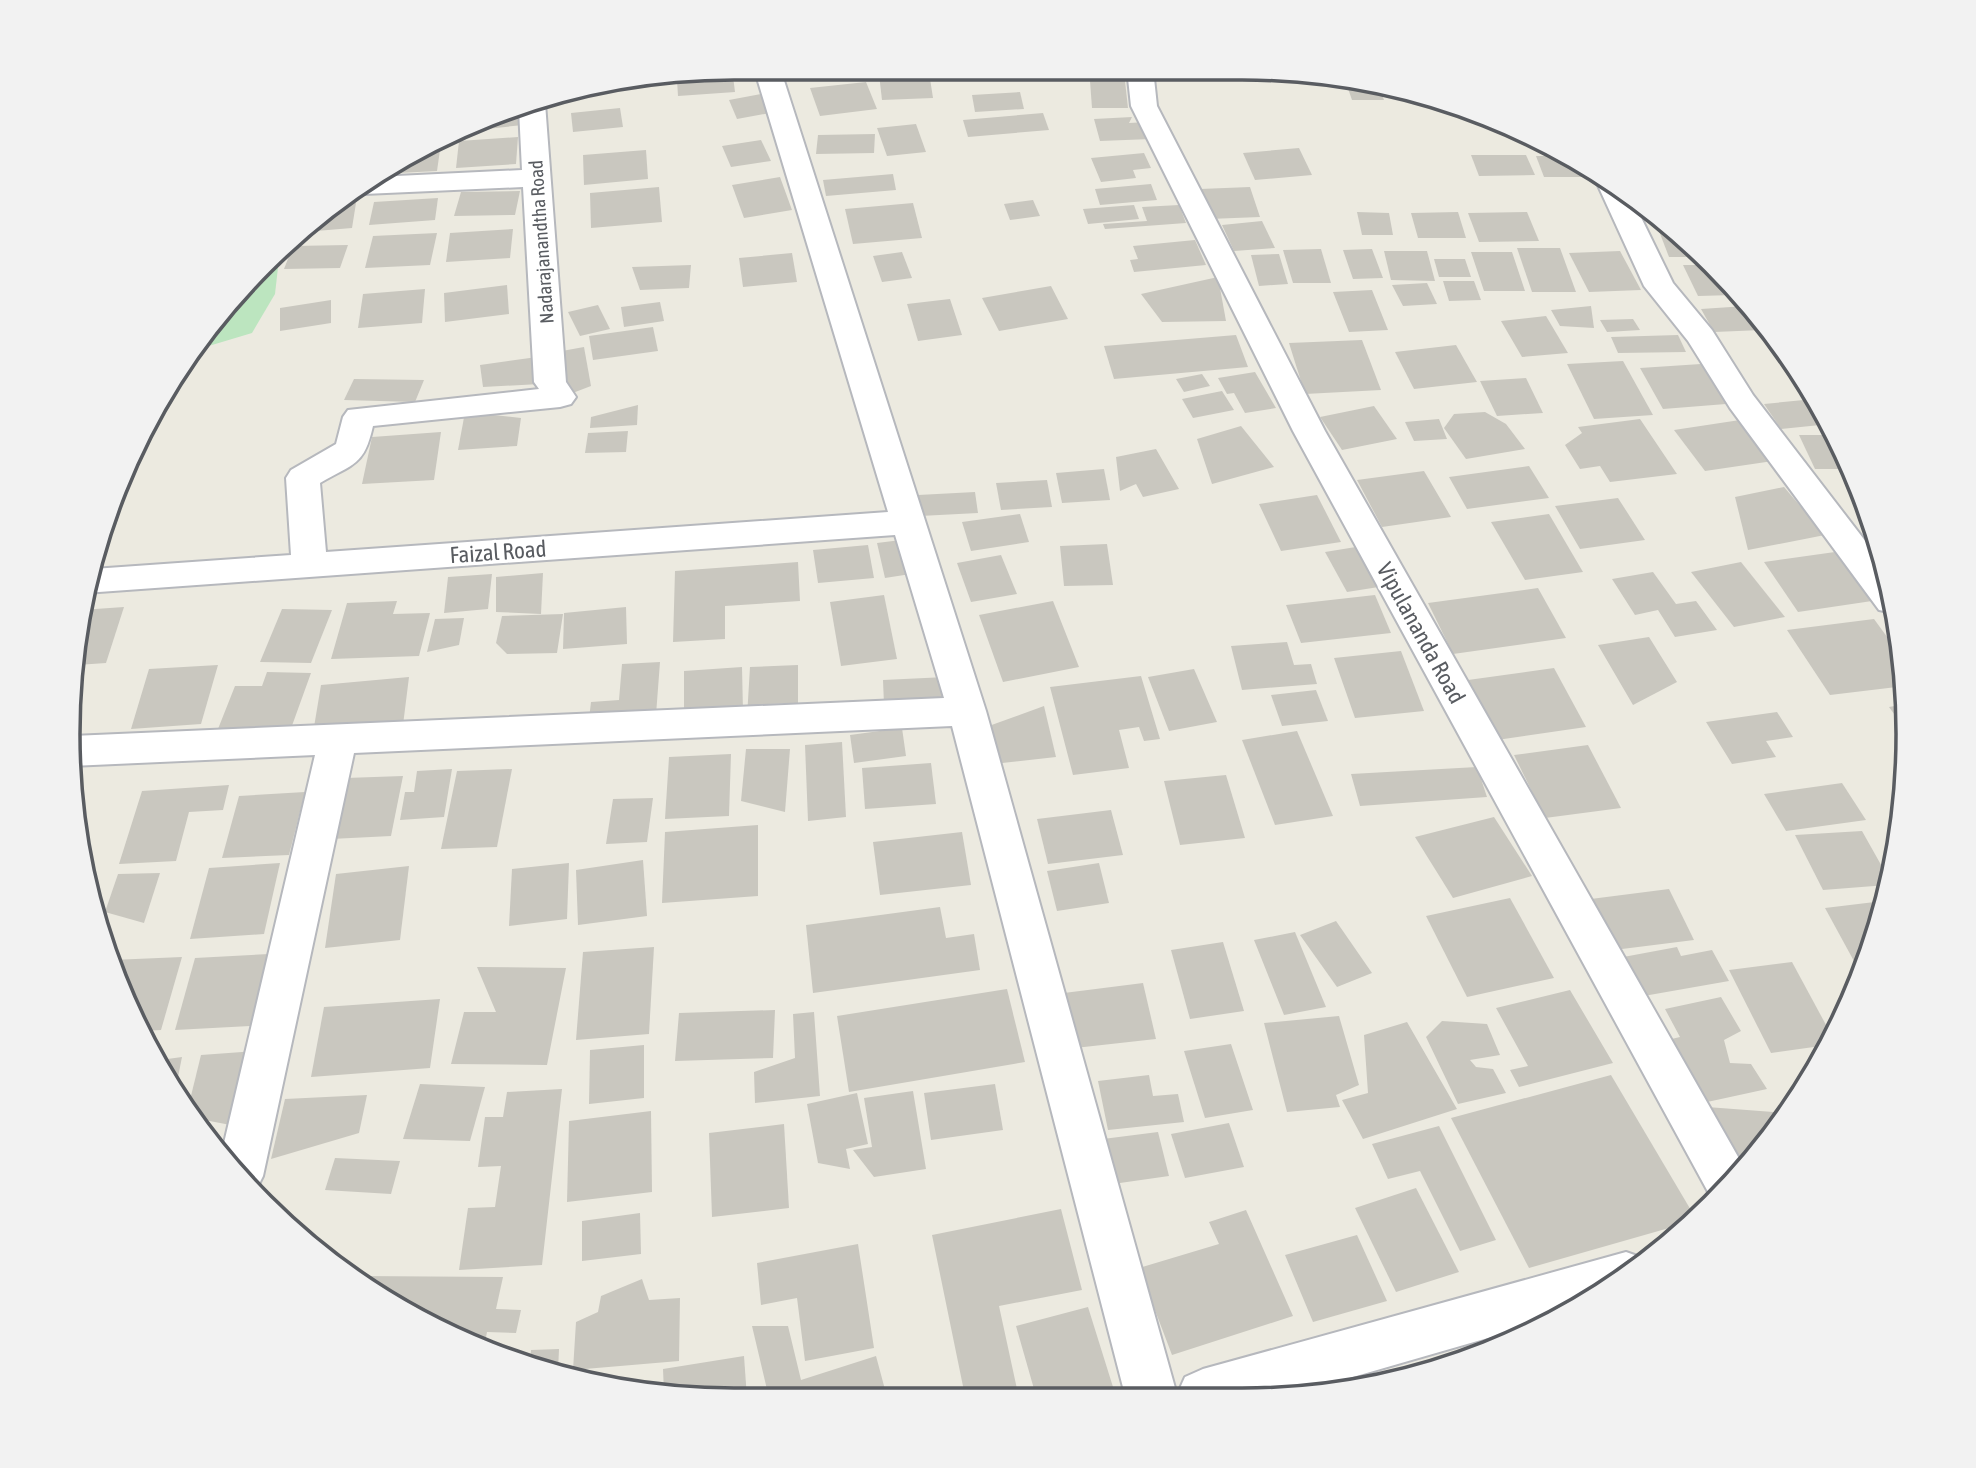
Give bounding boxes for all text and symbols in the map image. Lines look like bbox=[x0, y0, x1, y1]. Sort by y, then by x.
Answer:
street label: Nadarajanandtha Road bbox=[524, 160, 558, 324]
street label: Faizal Road bbox=[449, 536, 547, 568]
street label: Vipulananda Road bbox=[1372, 558, 1470, 708]

